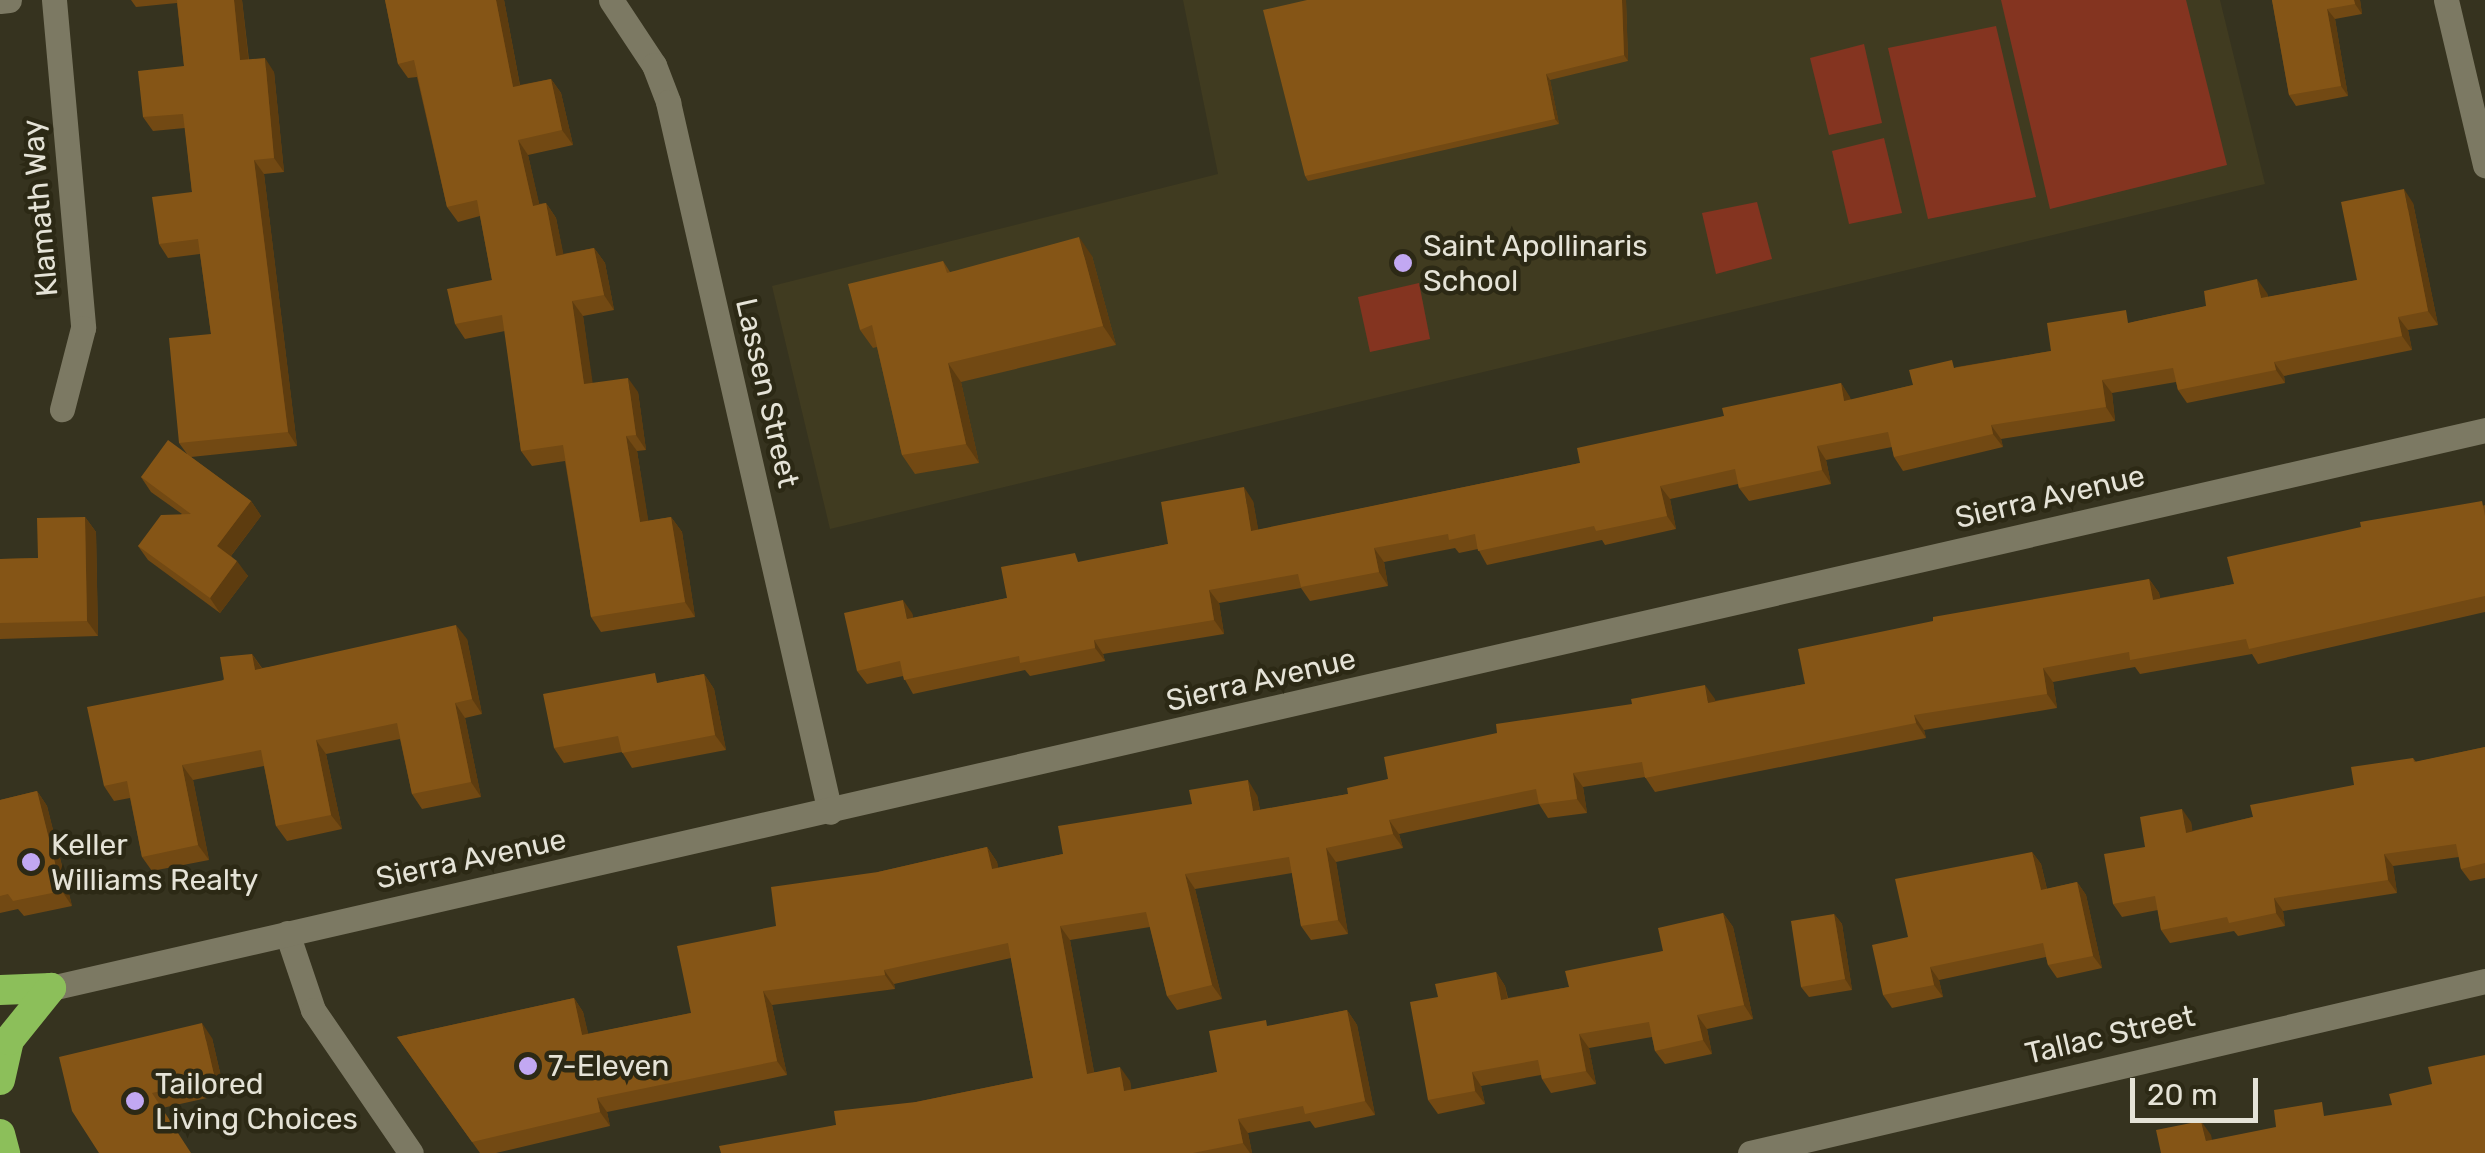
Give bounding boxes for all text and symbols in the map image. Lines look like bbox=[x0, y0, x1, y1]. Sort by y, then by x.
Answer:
street label: Klamath Way bbox=[14, 118, 66, 298]
place label: Saint Apollinaris School bbox=[1423, 228, 1648, 298]
marker: Saint Apollinaris School bbox=[1392, 252, 1414, 274]
street label: Lassen Street bbox=[728, 295, 806, 491]
street label: Sierra Avenue bbox=[1951, 458, 2149, 536]
street label: Sierra Avenue bbox=[1162, 641, 1360, 719]
street label: Sierra Avenue bbox=[372, 821, 570, 897]
place label: Keller Williams Realty bbox=[51, 827, 258, 898]
marker: Keller Williams Realty bbox=[20, 851, 42, 873]
street label: Tallac Street bbox=[2022, 998, 2198, 1072]
place label: 7-Eleven bbox=[548, 1048, 669, 1084]
marker: 7-Eleven bbox=[517, 1055, 539, 1077]
scale bar bbox=[2135, 1058, 2262, 1120]
place label: Tailored Living Choices bbox=[155, 1066, 358, 1136]
text: 20 m bbox=[2147, 1077, 2218, 1113]
marker: Tailored Living Choices bbox=[124, 1090, 146, 1112]

